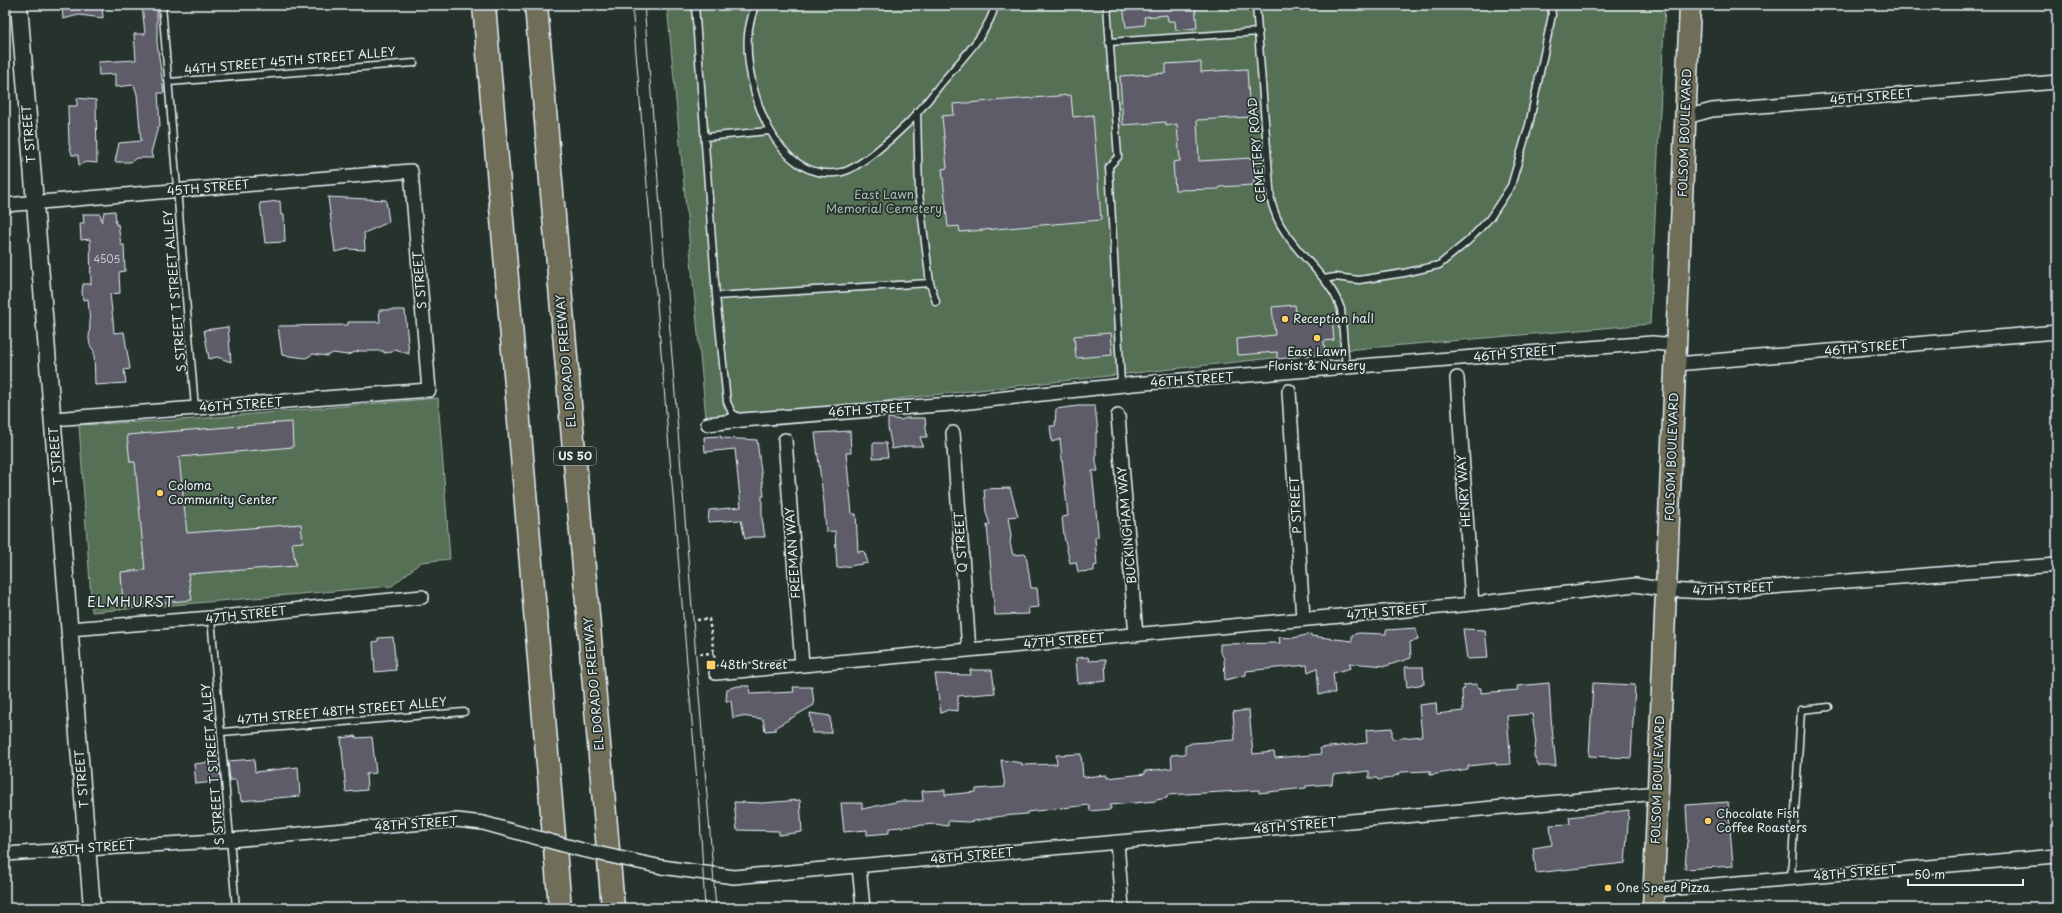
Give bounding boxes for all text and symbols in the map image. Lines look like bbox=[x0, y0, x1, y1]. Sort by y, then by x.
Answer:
street label: 44TH STREET 45TH STREET ALLEY bbox=[183, 42, 397, 78]
street label: FOLSOM BOULEVARD bbox=[1673, 68, 1695, 198]
street label: 45TH STREET bbox=[1829, 83, 1914, 109]
street label: CEMETERY ROAD bbox=[1242, 97, 1270, 203]
street label: T STREET bbox=[16, 103, 40, 164]
street label: 45TH STREET bbox=[166, 174, 251, 200]
park label: East Lawn Memorial Cemetery bbox=[826, 185, 942, 217]
street label: S STREET T STREET ALLEY bbox=[158, 209, 190, 373]
street label: S STREET bbox=[407, 250, 430, 310]
house number: 4505 bbox=[94, 251, 121, 266]
street label: EL DORADO FREEWAY bbox=[550, 294, 580, 428]
place label: Reception hall bbox=[1293, 309, 1374, 327]
marker: Reception hall bbox=[1280, 314, 1290, 324]
marker: East Lawn Florist & Nursery bbox=[1312, 333, 1322, 343]
street label: 46TH STREET bbox=[1823, 334, 1909, 360]
street label: 46TH STREET bbox=[1472, 340, 1558, 366]
place label: East Lawn Florist & Nursery bbox=[1268, 342, 1366, 374]
street label: 46TH STREET bbox=[1150, 367, 1235, 391]
street label: 46TH STREET bbox=[199, 392, 284, 416]
street label: FOLSOM BOULEVARD bbox=[1660, 392, 1682, 522]
street label: 46TH STREET bbox=[828, 397, 913, 421]
street label: T STREET bbox=[43, 425, 67, 486]
road number: US 50 bbox=[554, 447, 596, 465]
street label: HENRY WAY bbox=[1451, 454, 1475, 528]
street label: BUCKINGHAM WAY bbox=[1112, 465, 1140, 585]
street label: P STREET bbox=[1284, 475, 1305, 534]
place label: Coloma Community Center bbox=[168, 476, 277, 508]
marker: Coloma Community Center bbox=[155, 488, 165, 498]
street label: FREEMAN WAY bbox=[780, 506, 804, 600]
street label: Q STREET bbox=[949, 510, 971, 573]
street label: 47TH STREET bbox=[1692, 577, 1775, 599]
district label: ELMHURST bbox=[87, 591, 175, 612]
street label: 47TH STREET bbox=[1346, 598, 1429, 624]
street label: 47TH STREET bbox=[205, 601, 288, 627]
street label: EL DORADO FREEWAY bbox=[578, 617, 608, 751]
street label: 47TH STREET bbox=[1023, 627, 1106, 653]
place label: 48th Street bbox=[720, 655, 787, 673]
marker: 48th Street bbox=[705, 659, 717, 671]
street label: S STREET T STREET ALLEY bbox=[196, 682, 228, 846]
street label: 47TH STREET 48TH STREET ALLEY bbox=[236, 692, 448, 728]
street label: FOLSOM BOULEVARD bbox=[1646, 715, 1668, 845]
street label: T STREET bbox=[69, 748, 93, 809]
place label: Chocolate Fish Coffee Roasters bbox=[1716, 804, 1808, 836]
street label: 48TH STREET bbox=[374, 811, 459, 835]
street label: 48TH STREET bbox=[1253, 812, 1338, 838]
marker: Chocolate Fish Coffee Roasters bbox=[1703, 816, 1713, 826]
street label: 48TH STREET bbox=[51, 835, 136, 859]
street label: 48TH STREET bbox=[930, 842, 1015, 868]
street label: 48TH STREET bbox=[1813, 859, 1898, 885]
scale bar bbox=[1908, 861, 2023, 887]
text: 50 m bbox=[1914, 865, 1945, 883]
place label: One Speed Pizza bbox=[1616, 878, 1710, 896]
marker: One Speed Pizza bbox=[1603, 883, 1613, 893]

